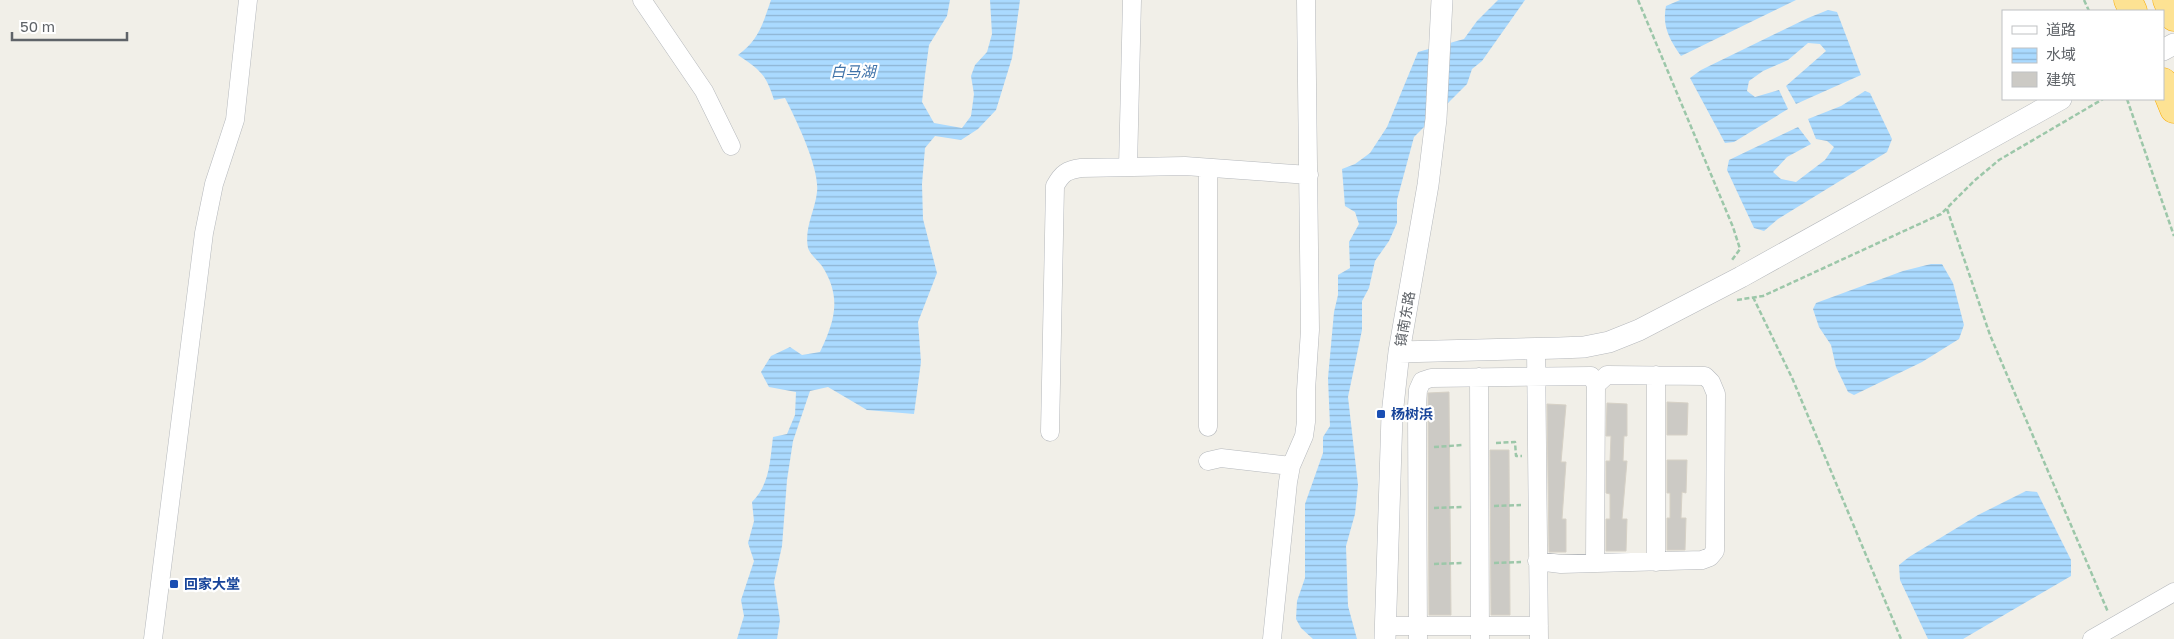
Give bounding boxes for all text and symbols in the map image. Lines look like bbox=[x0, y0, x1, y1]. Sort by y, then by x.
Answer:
scale bar bbox=[12, 10, 128, 42]
legend bbox=[2002, 10, 2164, 100]
text: 50 m bbox=[20, 17, 55, 35]
text: 道路 bbox=[2046, 20, 2076, 38]
text: 水域 bbox=[2046, 45, 2076, 63]
water label: 白马湖 bbox=[830, 62, 877, 80]
text: 建筑 bbox=[2046, 70, 2076, 88]
street label: 镇南东路 bbox=[1391, 290, 1418, 348]
place label: 杨树浜 bbox=[1391, 405, 1433, 422]
marker: 杨树浜 bbox=[1375, 408, 1387, 420]
place label: 回家大堂 bbox=[184, 575, 240, 592]
marker: 回家大堂 bbox=[168, 578, 180, 590]

